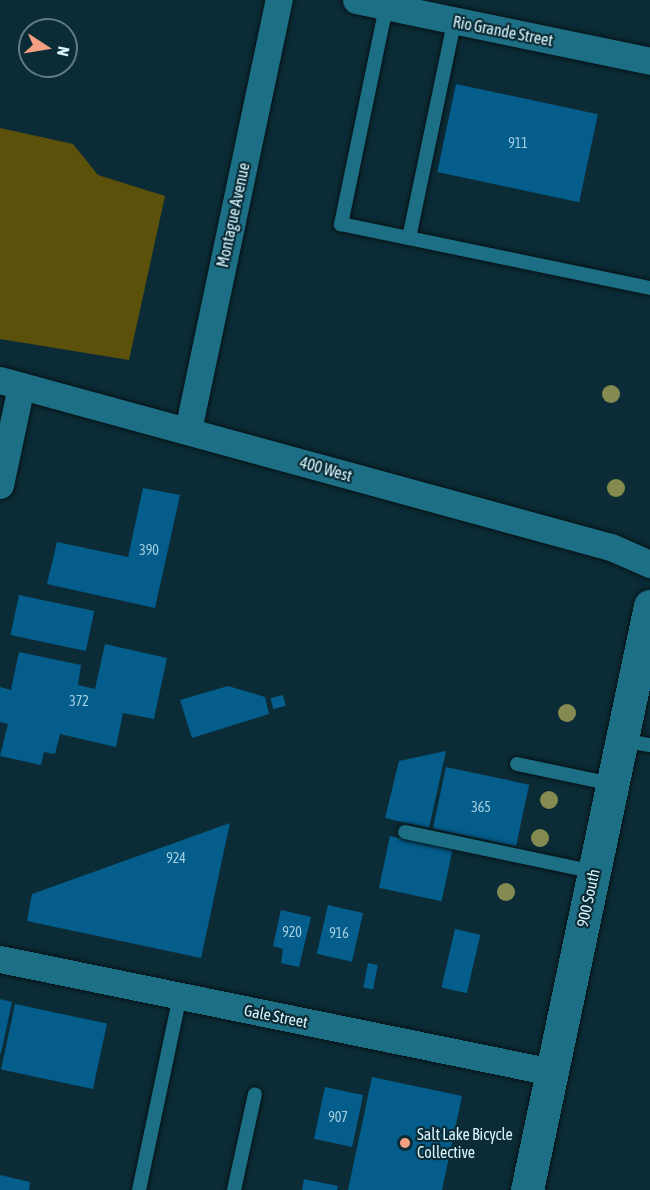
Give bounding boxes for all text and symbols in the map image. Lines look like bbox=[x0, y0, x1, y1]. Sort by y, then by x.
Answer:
street label: Rio Grande Street bbox=[451, 12, 555, 50]
north arrow bbox=[18, 18, 78, 78]
text: N bbox=[54, 45, 73, 58]
house number: 911 bbox=[508, 135, 528, 151]
street label: Montague Avenue bbox=[213, 161, 253, 269]
street label: 400 West bbox=[298, 452, 354, 486]
house number: 390 bbox=[139, 542, 159, 558]
house number: 372 bbox=[69, 693, 89, 709]
house number: 365 bbox=[471, 799, 491, 815]
house number: 924 bbox=[166, 850, 186, 866]
street label: 900 South bbox=[572, 867, 604, 929]
house number: 920 bbox=[282, 924, 302, 940]
house number: 916 bbox=[329, 925, 349, 941]
street label: Gale Street bbox=[242, 1000, 310, 1032]
house number: 907 bbox=[328, 1109, 348, 1125]
place label: Salt Lake Bicycle Collective bbox=[417, 1124, 513, 1162]
marker: Salt Lake Bicycle Collective bbox=[398, 1136, 412, 1150]

